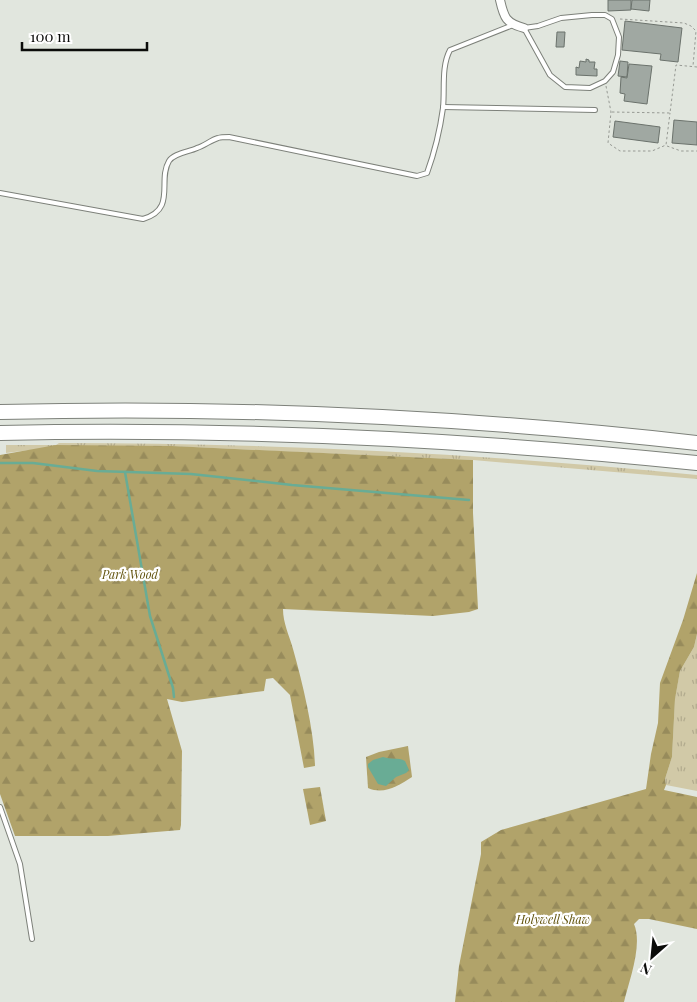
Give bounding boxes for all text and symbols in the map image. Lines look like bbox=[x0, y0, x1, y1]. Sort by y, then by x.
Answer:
scale bar bbox=[22, 20, 148, 52]
text: 100 m bbox=[30, 26, 71, 46]
park label: Park Wood bbox=[101, 566, 158, 582]
park label: Holywell Shaw bbox=[515, 911, 590, 927]
north arrow bbox=[627, 932, 677, 982]
text: N bbox=[637, 958, 655, 980]

